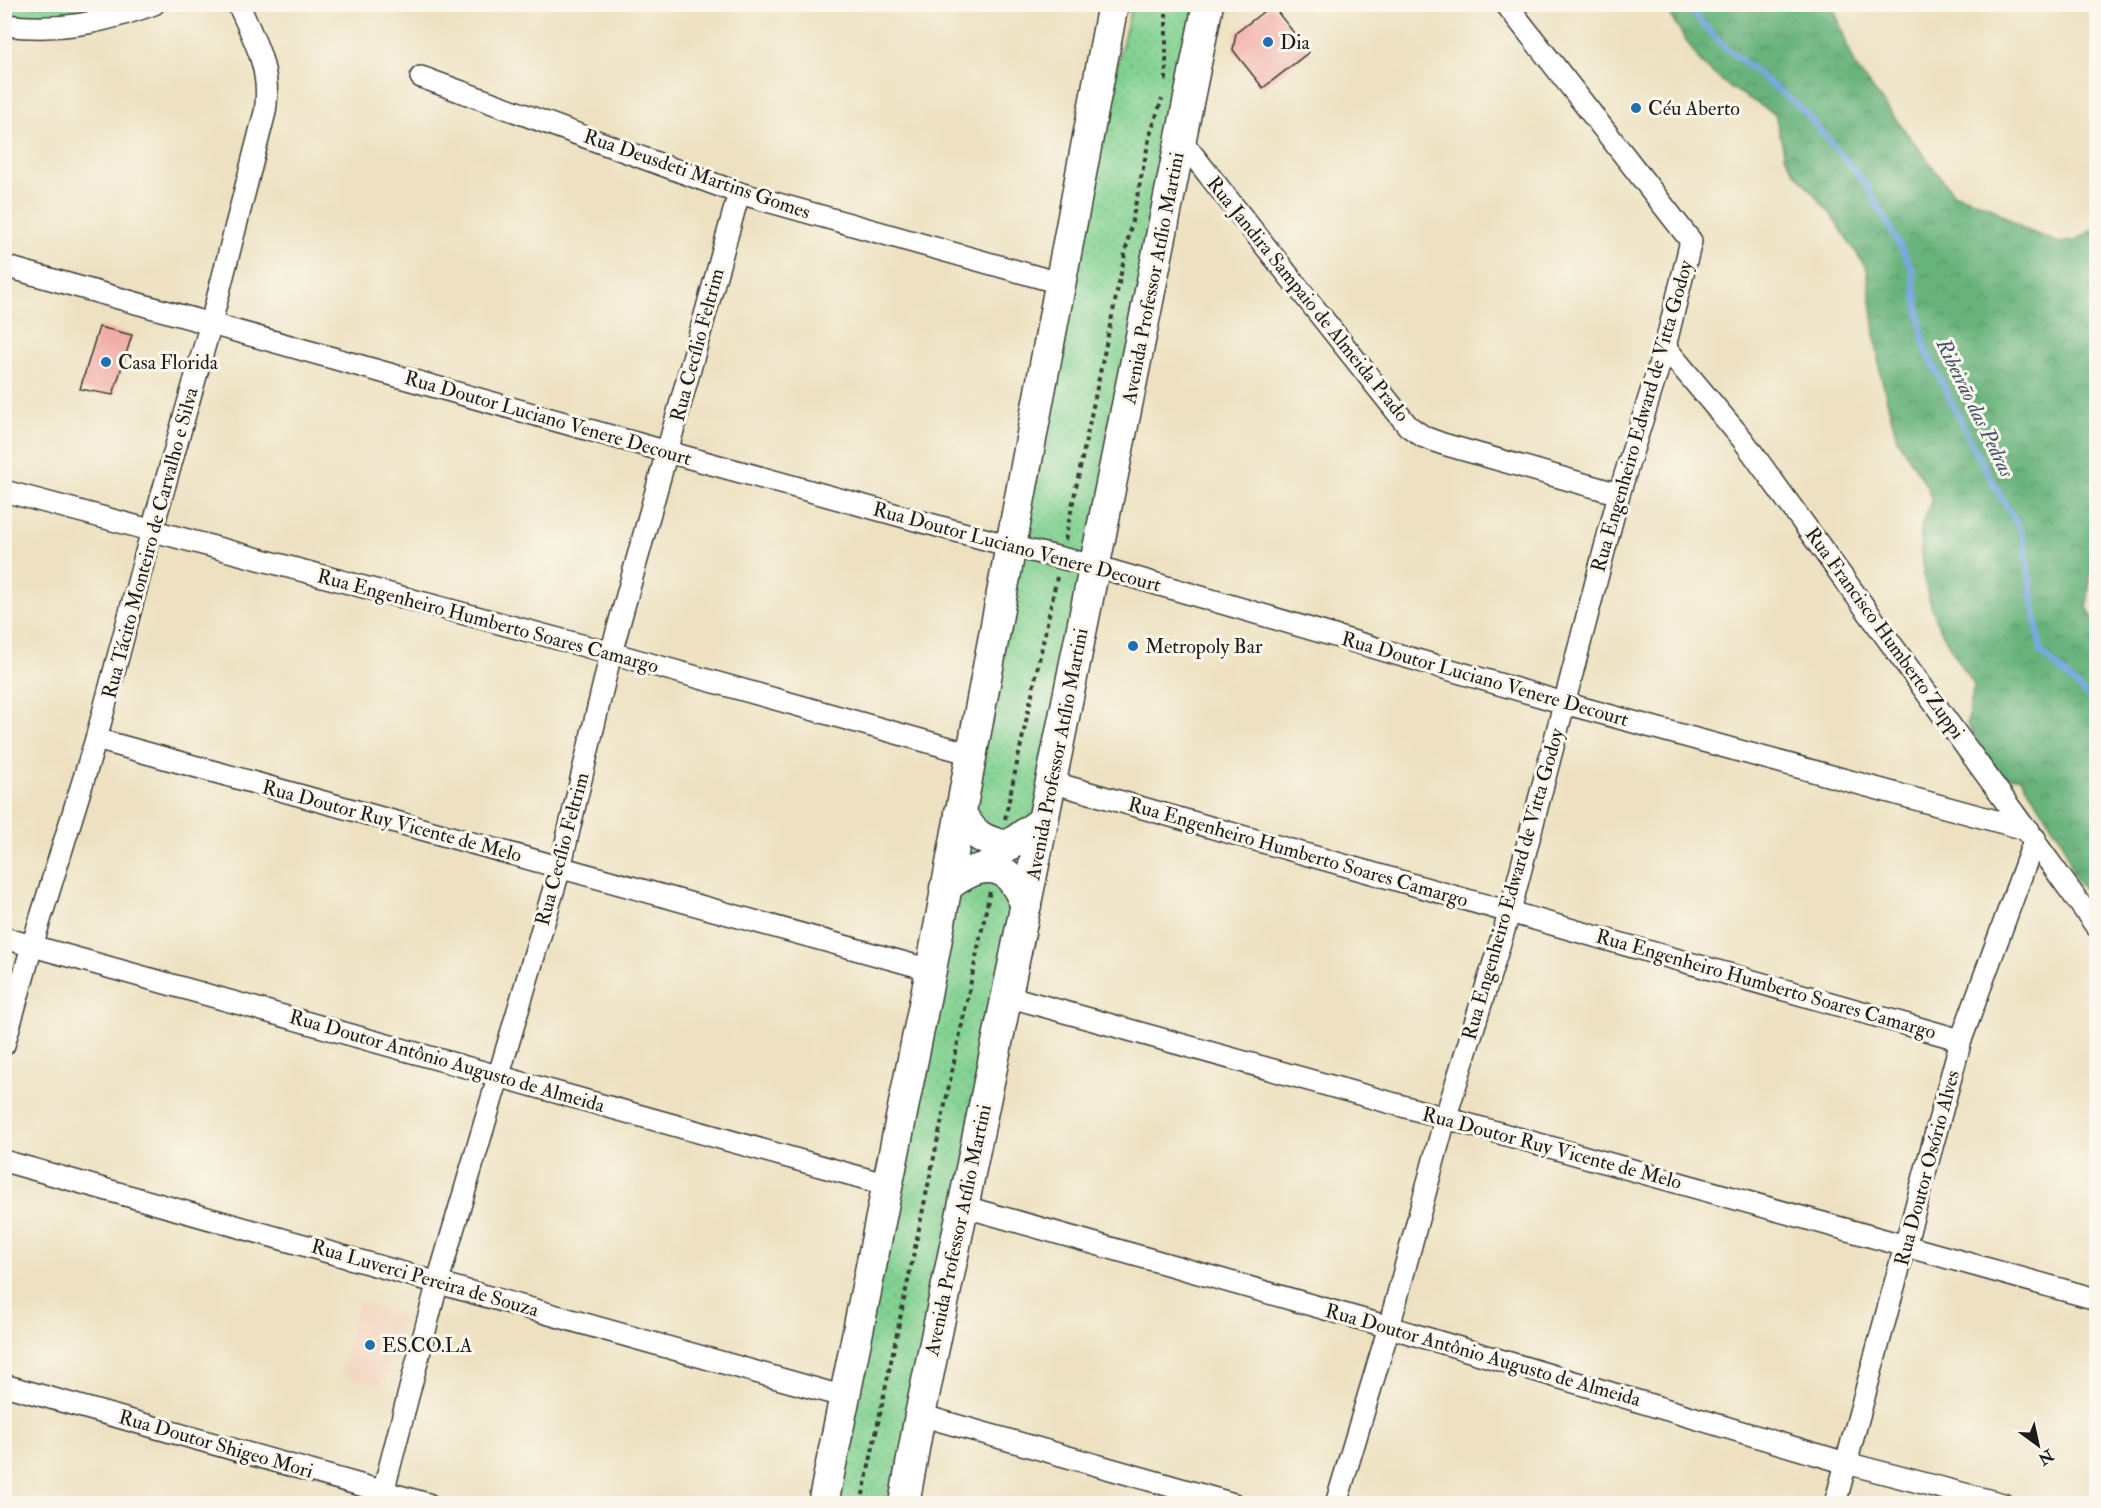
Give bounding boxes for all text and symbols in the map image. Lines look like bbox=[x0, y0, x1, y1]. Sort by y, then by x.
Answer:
place label: Dia bbox=[1280, 30, 1311, 55]
marker: Dia bbox=[1261, 35, 1275, 49]
place label: Céu Aberto bbox=[1648, 96, 1740, 121]
marker: Céu Aberto bbox=[1629, 101, 1643, 115]
street label: Rua Deusdeti Martins Gomes bbox=[580, 123, 814, 225]
street label: Avenida Professor Atílio Martini bbox=[1116, 150, 1190, 407]
street label: Rua Jandira Sampaio de Almeida Prado bbox=[1200, 171, 1415, 427]
street label: Rua Engenheiro Edward de Vitta Godoy bbox=[1585, 256, 1699, 575]
street label: Rua Cecílio Feltrim bbox=[665, 265, 730, 424]
water label: Ribeirão das Pedras bbox=[1929, 333, 2021, 483]
place label: Casa Florida bbox=[118, 350, 219, 375]
marker: Casa Florida bbox=[99, 355, 113, 369]
street label: Rua Doutor Luciano Venere Decourt bbox=[402, 365, 695, 471]
street label: Rua Tácito Monteiro de Carvalho e Silva bbox=[96, 384, 204, 701]
street label: Rua Doutor Luciano Venere Decourt bbox=[870, 496, 1164, 598]
street label: Rua Francisco Humberto Zuppi bbox=[1799, 522, 1970, 744]
street label: Rua Engenheiro Humberto Soares Camargo bbox=[315, 563, 661, 679]
street label: Avenida Professor Atílio Martini bbox=[1020, 626, 1094, 883]
street label: Rua Doutor Luciano Venere Decourt bbox=[1339, 626, 1632, 732]
place label: Metropoly Bar bbox=[1145, 634, 1263, 660]
marker: Metropoly Bar bbox=[1126, 639, 1140, 653]
street label: Rua Engenheiro Edward de Vitta Godoy bbox=[1456, 724, 1570, 1043]
street label: Rua Cecílio Feltrim bbox=[530, 769, 595, 928]
street label: Rua Doutor Ruy Vicente de Melo bbox=[259, 774, 525, 868]
street label: Rua Engenheiro Humberto Soares Camargo bbox=[1125, 791, 1471, 913]
street label: Rua Engenheiro Humberto Soares Camargo bbox=[1593, 923, 1939, 1045]
street label: Rua Doutor Antônio Augusto de Almeida bbox=[286, 1004, 608, 1118]
street label: Rua Doutor Osório Alves bbox=[1889, 1067, 1965, 1269]
street label: Rua Doutor Ruy Vicente de Melo bbox=[1419, 1101, 1685, 1195]
street label: Avenida Professor Atílio Martini bbox=[919, 1102, 997, 1359]
street label: Rua Luverci Pereira de Souza bbox=[308, 1234, 542, 1323]
street label: Rua Doutor Antônio Augusto de Almeida bbox=[1322, 1298, 1644, 1412]
place label: ES.CO.LA bbox=[382, 1333, 473, 1358]
marker: ES.CO.LA bbox=[363, 1338, 377, 1352]
street label: Rua Doutor Shigeo Mori bbox=[116, 1404, 316, 1484]
north arrow bbox=[2008, 1415, 2068, 1475]
text: N bbox=[2034, 1444, 2058, 1469]

